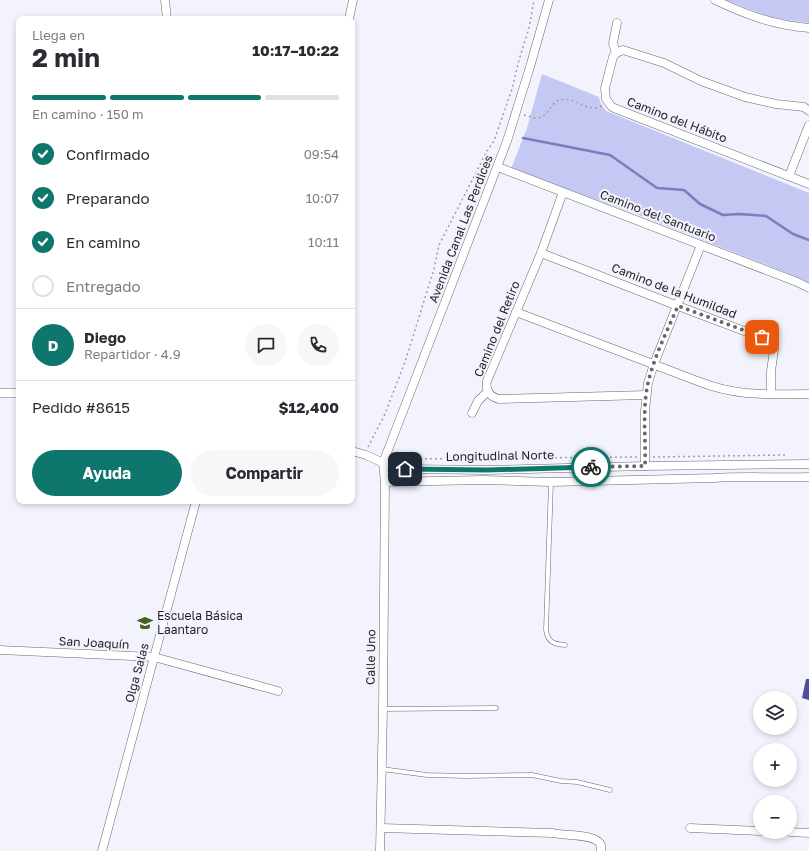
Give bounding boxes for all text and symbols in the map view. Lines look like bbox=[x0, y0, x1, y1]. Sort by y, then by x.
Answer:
text: Llega en bbox=[32, 27, 85, 43]
text: 10:17–10:22 bbox=[252, 41, 339, 59]
text: 2 min bbox=[32, 42, 100, 73]
street label: Camino del Hábito bbox=[625, 94, 729, 146]
text: En camino · 150 m bbox=[32, 106, 143, 122]
icon: check bbox=[32, 143, 54, 165]
text: Confirmado bbox=[66, 145, 150, 163]
text: 09:54 bbox=[304, 146, 339, 162]
street label: Avenida Canal Las Perdices bbox=[425, 153, 496, 305]
street label: Camino del Santuario bbox=[598, 186, 718, 245]
icon: check bbox=[32, 187, 54, 209]
text: Preparando bbox=[66, 189, 150, 207]
text: 10:07 bbox=[306, 190, 339, 206]
icon: check bbox=[32, 231, 54, 253]
text: En camino bbox=[66, 233, 140, 251]
text: 10:11 bbox=[308, 234, 339, 250]
street label: Camino de la Humildad bbox=[610, 260, 739, 321]
text: Entregado bbox=[66, 277, 141, 295]
street label: Camino del Retiro bbox=[470, 279, 523, 379]
pin bbox=[745, 320, 779, 354]
button: chat bbox=[245, 324, 287, 366]
button: phone bbox=[297, 324, 339, 366]
icon: bag bbox=[751, 326, 773, 348]
text: Diego bbox=[84, 328, 126, 346]
text: D bbox=[48, 336, 58, 354]
text: Repartidor · 4.9 bbox=[84, 346, 181, 362]
text: Pedido #8615 bbox=[32, 398, 130, 416]
text: $12,400 bbox=[278, 398, 339, 416]
street label: Longitudinal Norte bbox=[446, 447, 554, 464]
courier bbox=[571, 447, 611, 487]
button: Ayuda bbox=[32, 450, 182, 496]
button: Compartir bbox=[190, 450, 339, 496]
pin bbox=[388, 452, 422, 486]
icon: bike bbox=[580, 456, 602, 478]
icon: home bbox=[394, 458, 416, 480]
place label: Escuela Básica Laantaro bbox=[157, 608, 243, 637]
school or university icon: Escuela Básica Laantaro bbox=[136, 614, 154, 632]
street label: Calle Uno bbox=[363, 629, 378, 685]
street label: San Joaquín bbox=[58, 633, 130, 652]
street label: Olga Salas bbox=[121, 641, 152, 704]
map controls bbox=[753, 691, 797, 839]
button: layers bbox=[753, 691, 797, 735]
button: + bbox=[753, 743, 797, 787]
button: − bbox=[753, 795, 797, 839]

